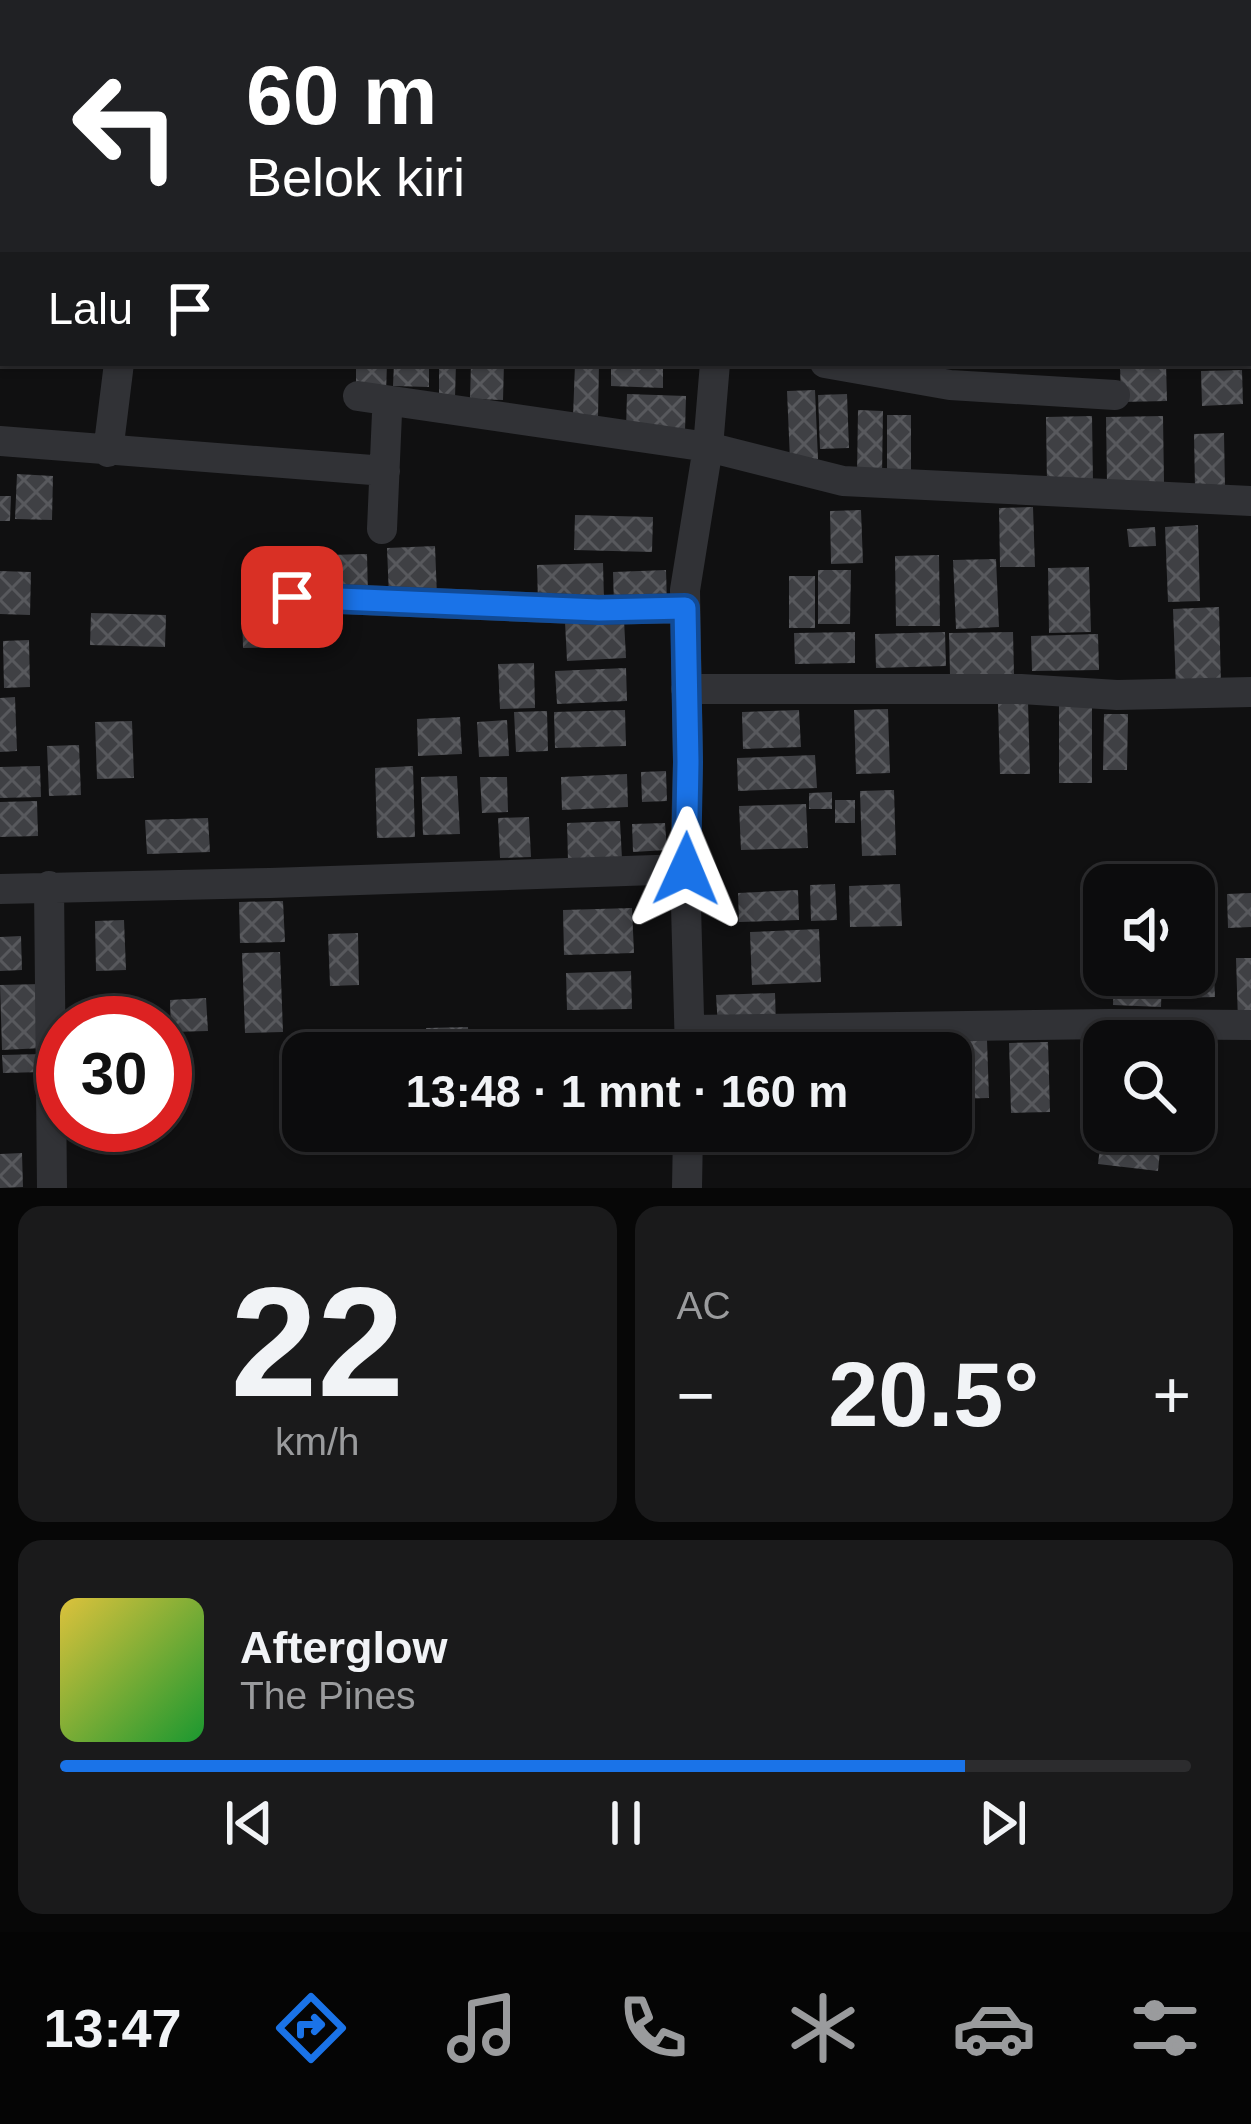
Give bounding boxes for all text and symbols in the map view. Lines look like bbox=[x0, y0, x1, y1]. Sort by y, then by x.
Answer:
icon: left bbox=[48, 48, 204, 204]
text: 60 m bbox=[246, 48, 437, 142]
text: Belok kiri bbox=[246, 147, 465, 207]
icon: arrive bbox=[157, 276, 223, 342]
text: Lalu bbox=[48, 283, 133, 334]
pin bbox=[241, 546, 343, 648]
icon: arrive bbox=[259, 564, 325, 630]
position arrow bbox=[623, 806, 749, 932]
map controls bbox=[1083, 864, 1215, 1152]
button: sound bbox=[1083, 864, 1215, 996]
speed limit sign: 30 bbox=[36, 996, 192, 1152]
button: search bbox=[1083, 1020, 1215, 1152]
text: 13:48 · 1 mnt · 160 m bbox=[406, 1066, 848, 1117]
text: 22 bbox=[230, 1255, 404, 1429]
text: AC bbox=[677, 1284, 731, 1327]
text: 20.5° bbox=[828, 1345, 1039, 1445]
text: − bbox=[677, 1358, 715, 1432]
text: + bbox=[1152, 1358, 1191, 1432]
text: km/h bbox=[275, 1420, 360, 1463]
text: Afterglow bbox=[240, 1622, 448, 1673]
text: The Pines bbox=[240, 1674, 416, 1717]
icon: previous bbox=[216, 1790, 282, 1856]
icon: pause bbox=[593, 1790, 659, 1856]
icon: next bbox=[970, 1790, 1036, 1856]
icon: directions bbox=[269, 1986, 353, 2070]
icon: music bbox=[440, 1986, 524, 2070]
icon: phone bbox=[611, 1986, 695, 2070]
icon: climate bbox=[781, 1986, 865, 2070]
icon: car bbox=[952, 1986, 1036, 2070]
icon: filters bbox=[1123, 1986, 1207, 2070]
text: 13:47 bbox=[43, 1998, 182, 2058]

